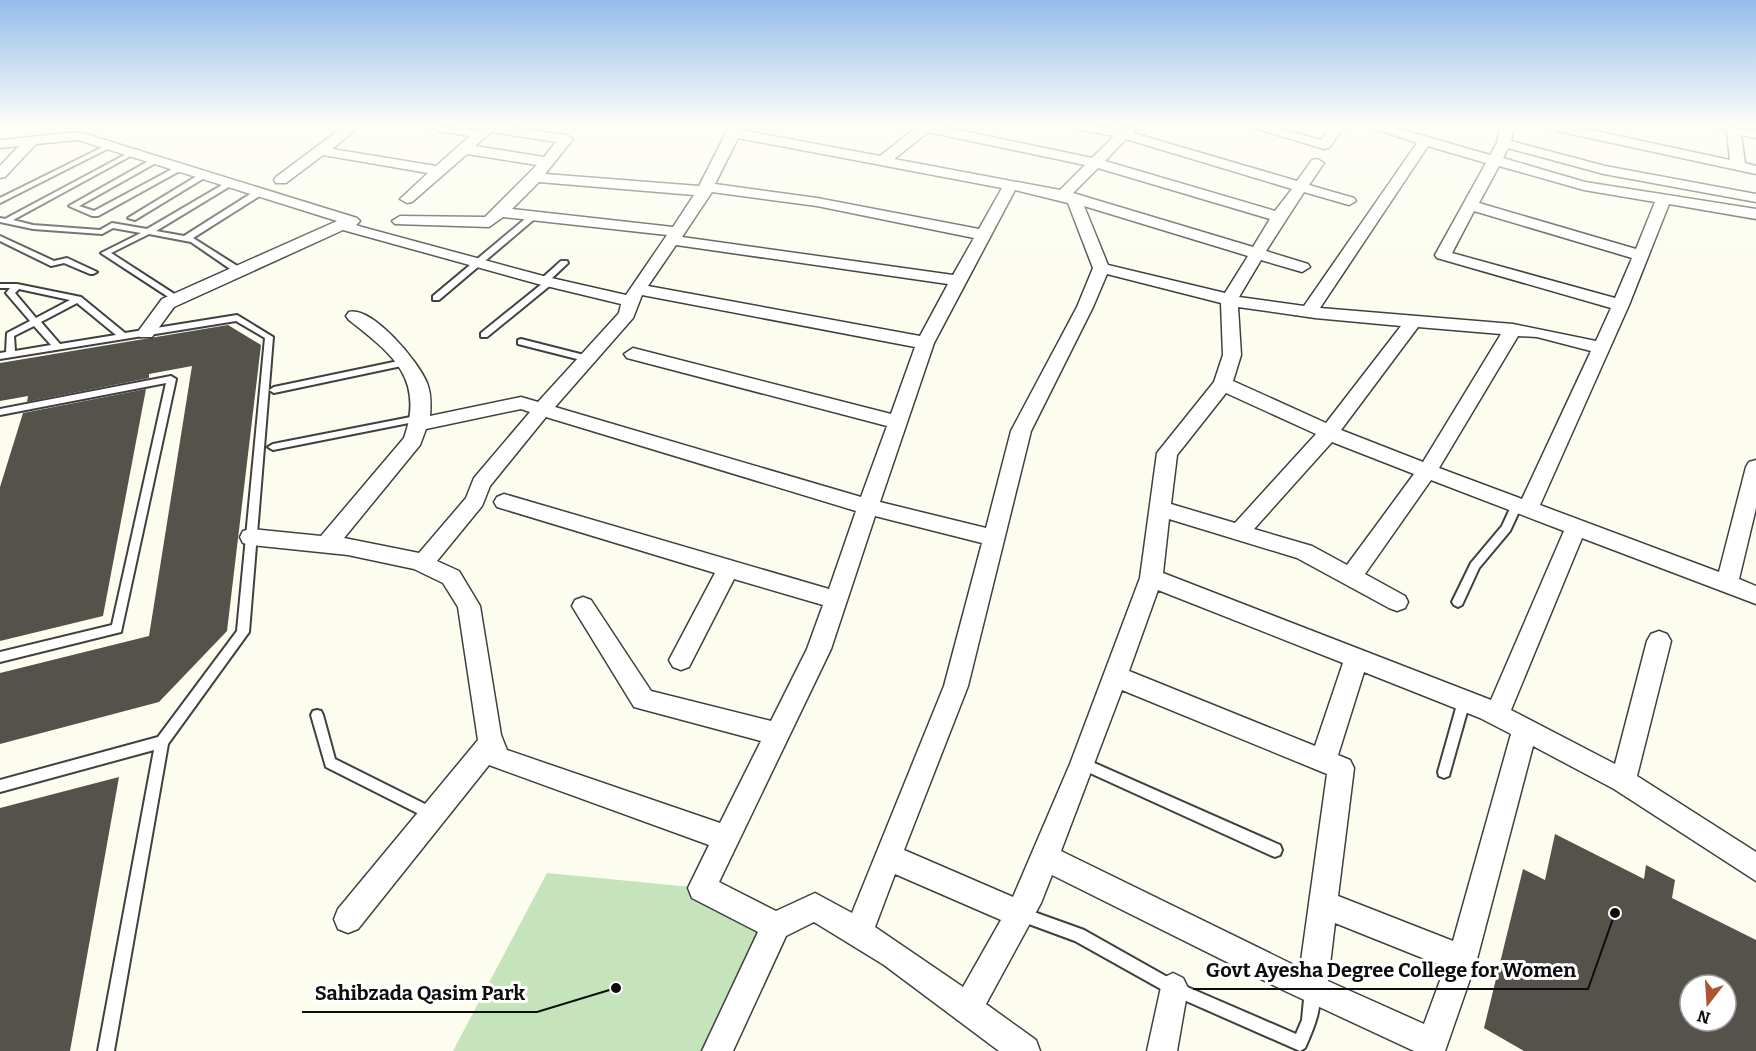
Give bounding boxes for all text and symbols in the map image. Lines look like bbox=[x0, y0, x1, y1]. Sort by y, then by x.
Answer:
callout: Govt Ayesha Degree College for Women bbox=[1193, 951, 1588, 989]
text: Govt Ayesha Degree College for Women bbox=[1206, 958, 1576, 982]
north arrow bbox=[1678, 973, 1738, 1033]
callout: Sahibzada Qasim Park bbox=[302, 974, 537, 1012]
text: Sahibzada Qasim Park bbox=[315, 981, 525, 1005]
text: N bbox=[1695, 1006, 1712, 1028]

